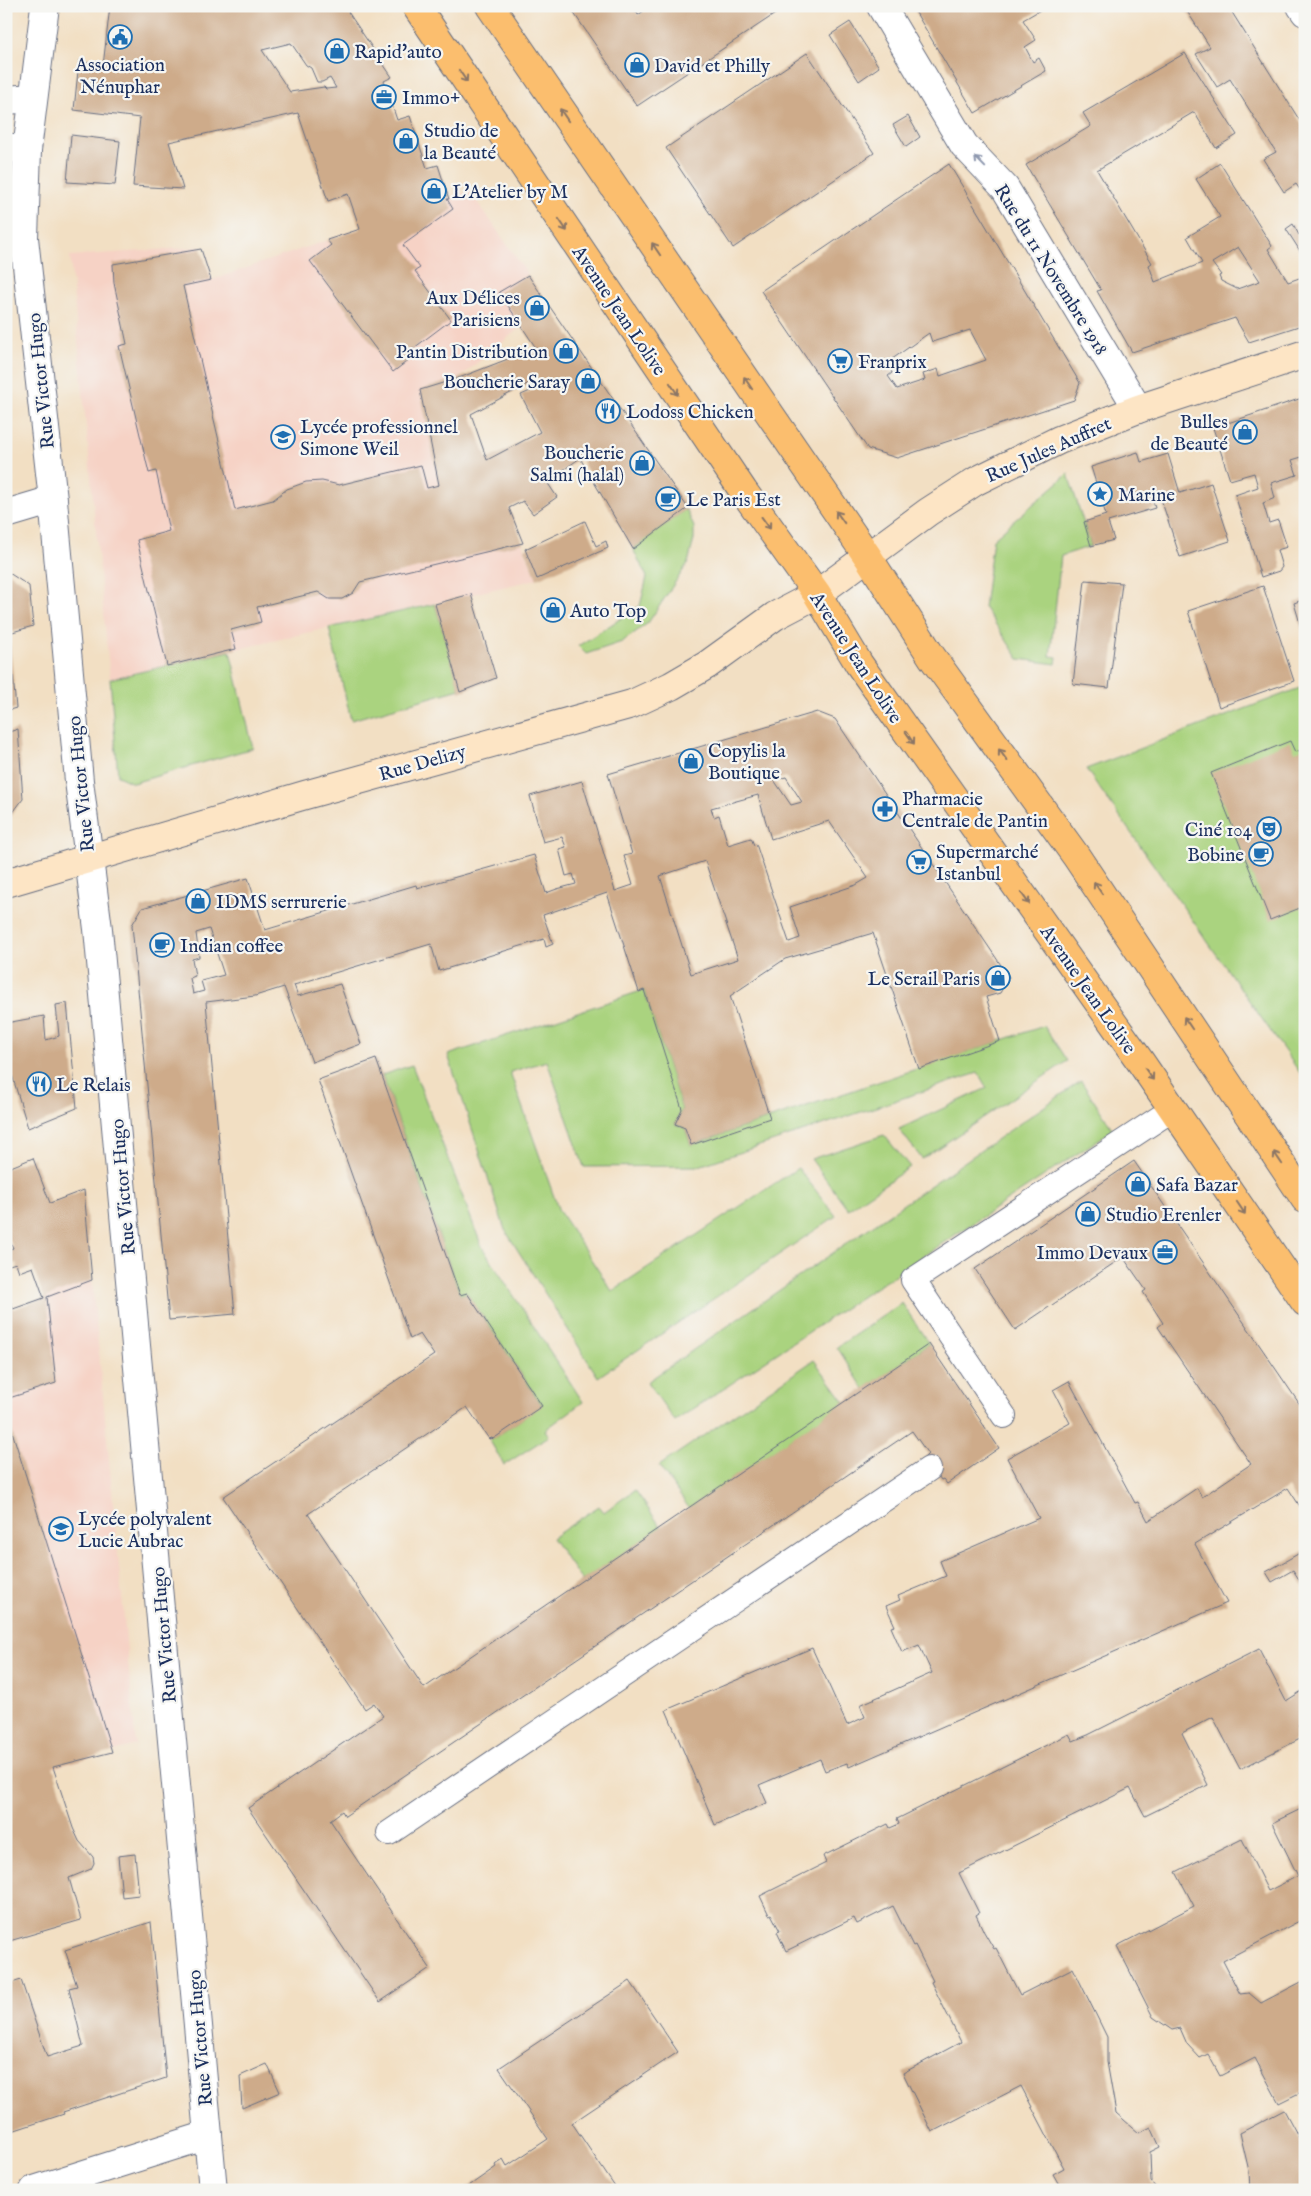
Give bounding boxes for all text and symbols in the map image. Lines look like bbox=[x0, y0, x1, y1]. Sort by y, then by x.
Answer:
public building icon: Association Nénuphar bbox=[107, 24, 133, 50]
shop icon: Rapid'auto bbox=[324, 38, 350, 64]
place label: Rapid'auto bbox=[354, 41, 442, 65]
shop icon: David et Philly bbox=[624, 52, 650, 78]
place label: Association Nénuphar bbox=[74, 54, 165, 100]
place label: David et Philly bbox=[654, 55, 771, 79]
one-way arrow bbox=[458, 68, 468, 82]
office icon: Immo+ bbox=[371, 84, 397, 110]
place label: Immo+ bbox=[402, 87, 460, 111]
one-way arrow bbox=[559, 108, 569, 122]
place label: Studio de la Beauté bbox=[424, 120, 499, 166]
shop icon: Studio de la Beauté bbox=[393, 128, 419, 154]
one-way arrow bbox=[974, 156, 986, 169]
shop icon: L'Atelier by M bbox=[421, 178, 447, 204]
street label: Rue du 11 Novembre 1918 bbox=[988, 180, 1113, 360]
place label: L'Atelier by M bbox=[452, 181, 568, 205]
one-way arrow bbox=[558, 218, 568, 232]
street label: Avenue Jean Lolive bbox=[565, 241, 671, 381]
one-way arrow bbox=[651, 242, 661, 256]
place label: Aux Délices Parisiens bbox=[425, 287, 520, 333]
shop icon: Aux Délices Parisiens bbox=[524, 295, 550, 321]
street label: Rue Victor Hugo bbox=[23, 311, 61, 450]
shop icon: Pantin Distribution bbox=[553, 338, 579, 364]
place label: Pantin Distribution bbox=[396, 341, 548, 365]
supermarket icon: Franprix bbox=[827, 348, 853, 374]
place label: Franprix bbox=[858, 351, 927, 375]
shop icon: Boucherie Saray bbox=[575, 368, 601, 394]
place label: Boucherie Saray bbox=[443, 371, 571, 395]
one-way arrow bbox=[743, 376, 753, 390]
one-way arrow bbox=[669, 381, 679, 395]
restaurant icon: Lodoss Chicken bbox=[595, 398, 621, 424]
place label: Lodoss Chicken bbox=[626, 401, 754, 425]
place label: Bulles de Beauté bbox=[1150, 411, 1228, 457]
street label: Rue Jules Auffret bbox=[982, 412, 1116, 489]
place label: Lycée professionnel Simone Weil bbox=[300, 416, 458, 462]
shop icon: Bulles de Beauté bbox=[1232, 419, 1258, 445]
school or university icon: Lycée professionnel Simone Weil bbox=[270, 424, 296, 450]
place label: Boucherie Salmi (halal) bbox=[530, 442, 624, 488]
shop icon: Boucherie Salmi (halal) bbox=[629, 450, 655, 476]
place icon: Marine bbox=[1087, 481, 1113, 507]
place label: Marine bbox=[1118, 484, 1175, 508]
cafe icon: Le Paris Est bbox=[655, 486, 681, 512]
place label: Le Paris Est bbox=[686, 489, 781, 513]
one-way arrow bbox=[835, 510, 845, 524]
one-way arrow bbox=[761, 515, 771, 529]
street label: Avenue Jean Lolive bbox=[803, 587, 907, 729]
shop icon: Auto Top bbox=[540, 597, 566, 623]
place label: Auto Top bbox=[569, 600, 646, 624]
street label: Rue Victor Hugo bbox=[63, 714, 101, 853]
one-way arrow bbox=[905, 730, 915, 744]
street label: Rue Delizy bbox=[376, 740, 469, 788]
place label: Copylis la Boutique bbox=[708, 740, 786, 786]
shop icon: Copylis la Boutique bbox=[678, 748, 704, 774]
one-way arrow bbox=[998, 749, 1009, 763]
place label: Pharmacie Centrale de Pantin bbox=[902, 788, 1048, 834]
pharmacy icon: Pharmacie Centrale de Pantin bbox=[872, 796, 898, 822]
theatre icon: Ciné 104 bbox=[1256, 816, 1282, 842]
place label: Ciné 104 bbox=[1185, 819, 1253, 843]
place label: Supermarché Istanbul bbox=[936, 841, 1039, 887]
cafe icon: Bobine bbox=[1248, 841, 1274, 867]
place label: Bobine bbox=[1187, 844, 1244, 868]
supermarket icon: Supermarché Istanbul bbox=[906, 849, 932, 875]
one-way arrow bbox=[1092, 881, 1103, 895]
shop icon: IDMS serrurerie bbox=[185, 888, 211, 914]
place label: IDMS serrurerie bbox=[216, 891, 347, 915]
one-way arrow bbox=[1019, 891, 1030, 905]
street label: Avenue Jean Lolive bbox=[1033, 920, 1141, 1059]
cafe icon: Indian coffee bbox=[149, 932, 175, 958]
place label: Indian coffee bbox=[180, 935, 283, 959]
shop icon: Le Serail Paris bbox=[985, 965, 1011, 991]
place label: Le Serail Paris bbox=[868, 968, 980, 992]
one-way arrow bbox=[1183, 1016, 1193, 1030]
one-way arrow bbox=[1144, 1067, 1154, 1081]
restaurant icon: Le Relais bbox=[26, 1071, 52, 1097]
place label: Le Relais bbox=[56, 1074, 131, 1098]
street label: Rue Victor Hugo bbox=[106, 1118, 142, 1256]
one-way arrow bbox=[1273, 1151, 1283, 1165]
shop icon: Safa Bazar bbox=[1125, 1171, 1151, 1197]
place label: Safa Bazar bbox=[1156, 1174, 1238, 1198]
shop icon: Studio Erenler bbox=[1075, 1201, 1101, 1227]
one-way arrow bbox=[1236, 1201, 1246, 1215]
place label: Studio Erenler bbox=[1106, 1204, 1221, 1228]
office icon: Immo Devaux bbox=[1152, 1239, 1178, 1265]
place label: Immo Devaux bbox=[1036, 1242, 1148, 1266]
place label: Lycée polyvalent Lucie Aubrac bbox=[78, 1508, 212, 1554]
school or university icon: Lycée polyvalent Lucie Aubrac bbox=[48, 1516, 74, 1542]
street label: Rue Victor Hugo bbox=[147, 1566, 183, 1704]
street label: Rue Victor Hugo bbox=[183, 1969, 219, 2107]

